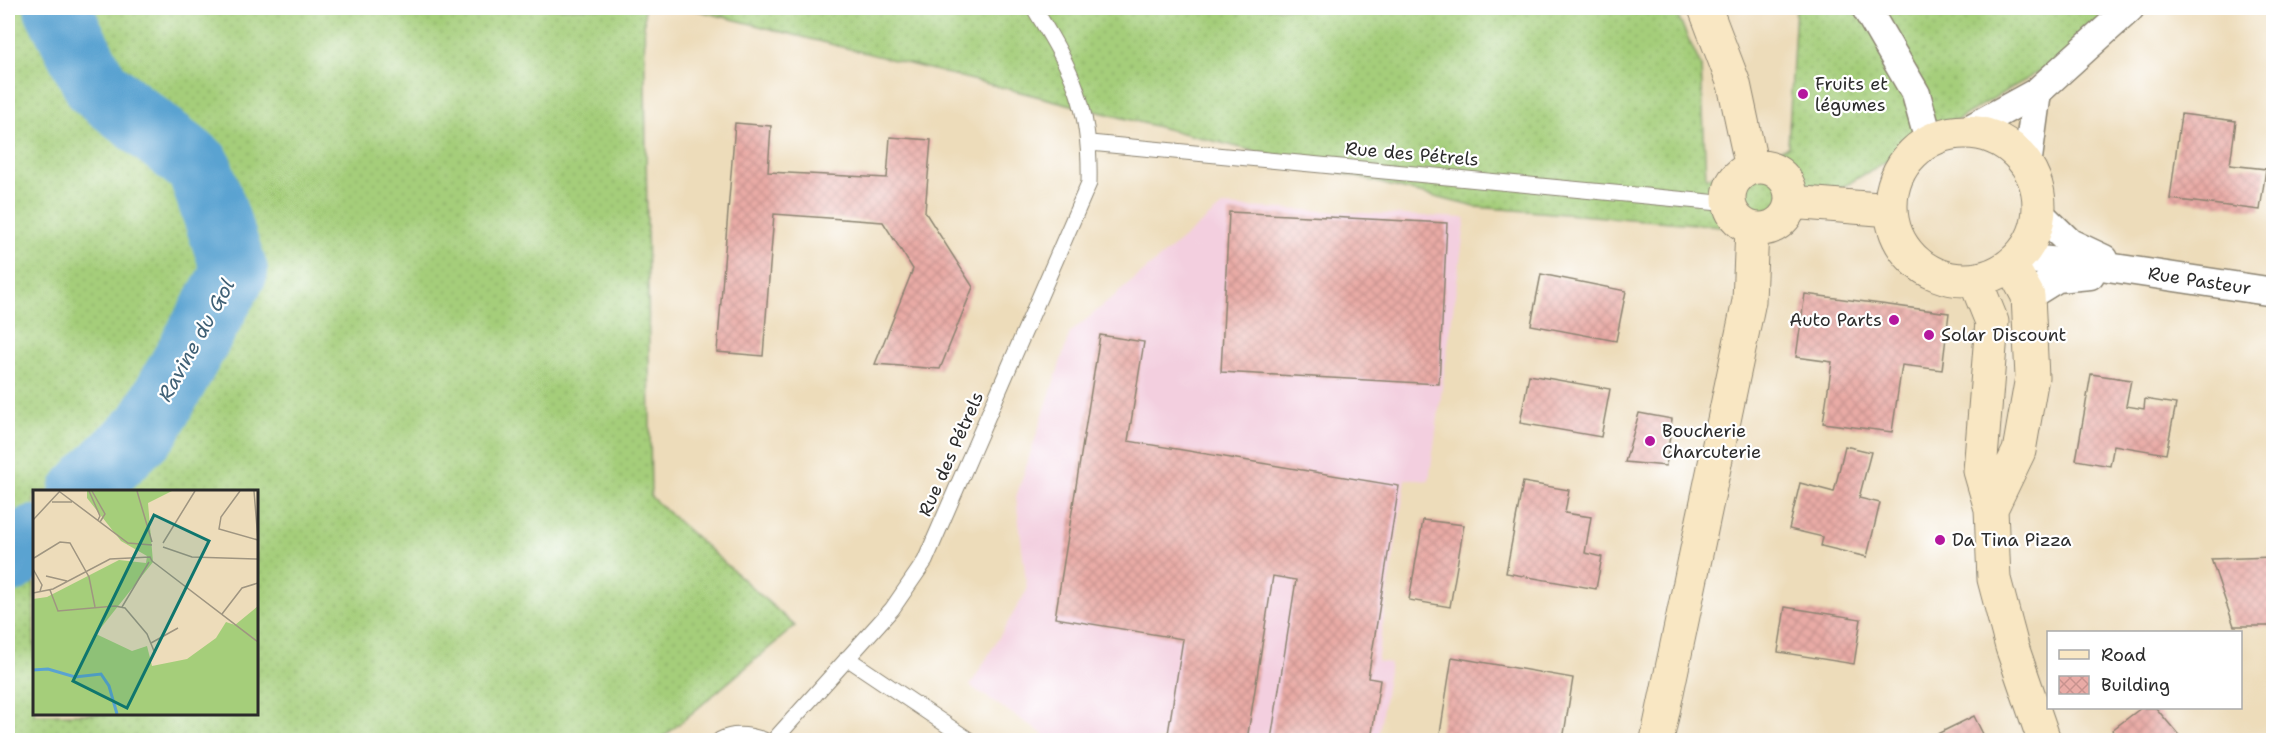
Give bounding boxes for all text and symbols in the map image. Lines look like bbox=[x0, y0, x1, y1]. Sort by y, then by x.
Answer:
place label: Fruits et légumes bbox=[1815, 72, 1888, 117]
marker: Fruits et légumes bbox=[1796, 87, 1810, 101]
street label: Rue des Pétrels bbox=[1344, 136, 1480, 172]
street label: Rue Pasteur bbox=[2146, 261, 2253, 300]
water label: Ravine du Gol bbox=[152, 274, 240, 406]
place label: Auto Parts bbox=[1789, 308, 1882, 332]
marker: Auto Parts bbox=[1887, 313, 1901, 327]
place label: Solar Discount bbox=[1941, 323, 2067, 347]
marker: Solar Discount bbox=[1922, 328, 1936, 342]
street label: Rue des Pétrels bbox=[913, 388, 989, 520]
place label: Boucherie Charcuterie bbox=[1662, 419, 1761, 464]
marker: Boucherie Charcuterie bbox=[1643, 434, 1657, 448]
inset map bbox=[33, 490, 258, 715]
place label: Da Tina Pizza bbox=[1952, 528, 2072, 552]
marker: Da Tina Pizza bbox=[1933, 533, 1947, 547]
legend bbox=[2047, 631, 2242, 709]
text: Road bbox=[2101, 643, 2146, 667]
text: Building bbox=[2101, 673, 2170, 697]

